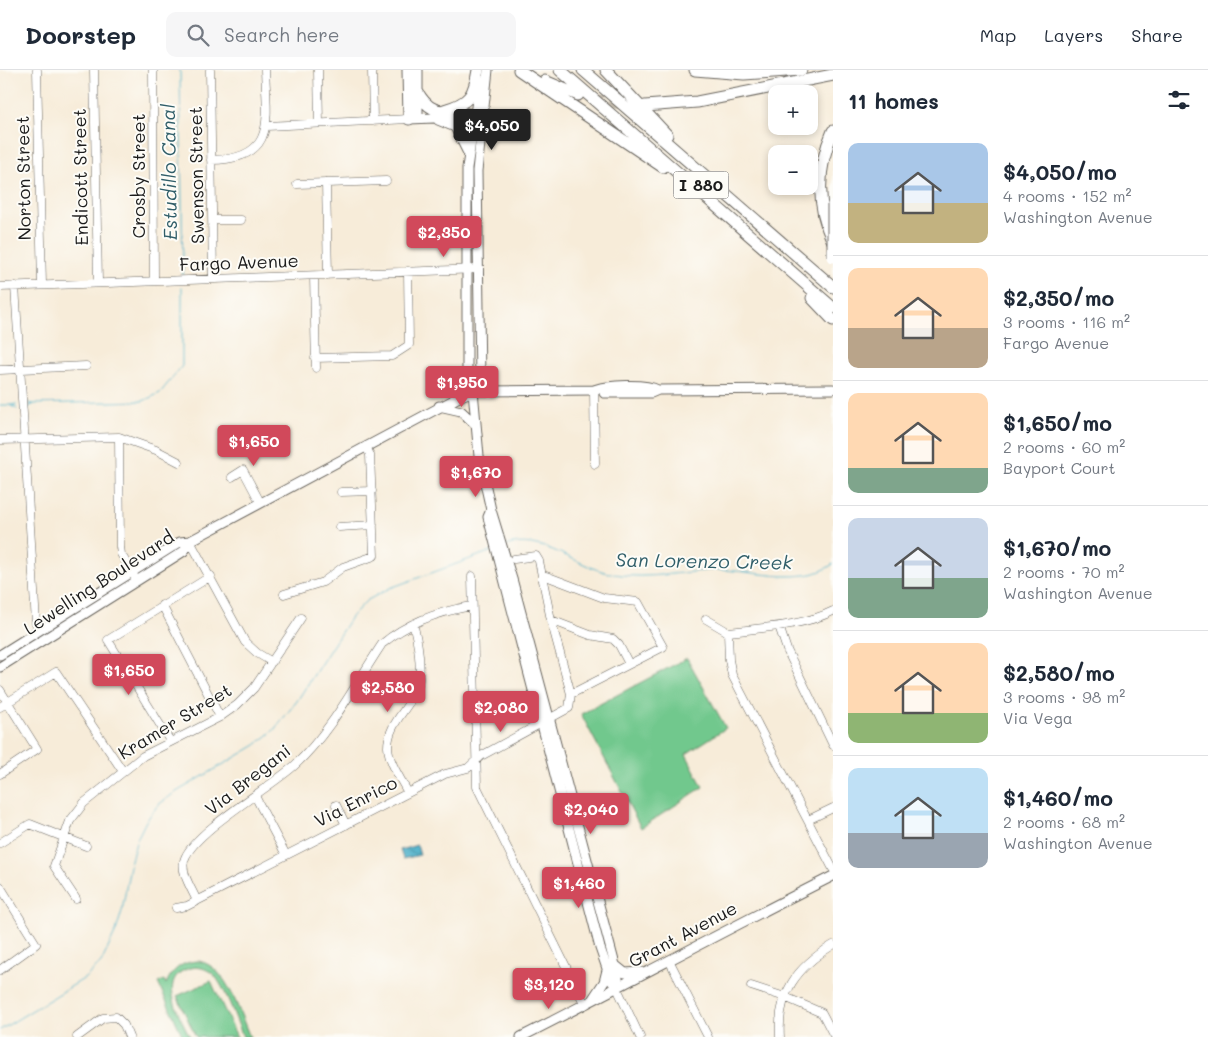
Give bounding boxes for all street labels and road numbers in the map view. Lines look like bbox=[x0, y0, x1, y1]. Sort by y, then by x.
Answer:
street label: Swenson Street bbox=[183, 106, 209, 244]
street label: Endicott Street bbox=[67, 108, 93, 246]
street label: Crosby Street bbox=[126, 113, 150, 239]
street label: Norton Street bbox=[10, 116, 36, 241]
road number: I 880 bbox=[674, 172, 728, 198]
street label: Fargo Avenue bbox=[179, 248, 299, 276]
street label: Lewelling Boulevard bbox=[19, 524, 178, 640]
street label: Kramer Street bbox=[113, 678, 236, 765]
street label: Via Bregani bbox=[200, 738, 295, 820]
street label: Via Enrico bbox=[310, 770, 401, 832]
street label: Grant Avenue bbox=[624, 895, 741, 973]

